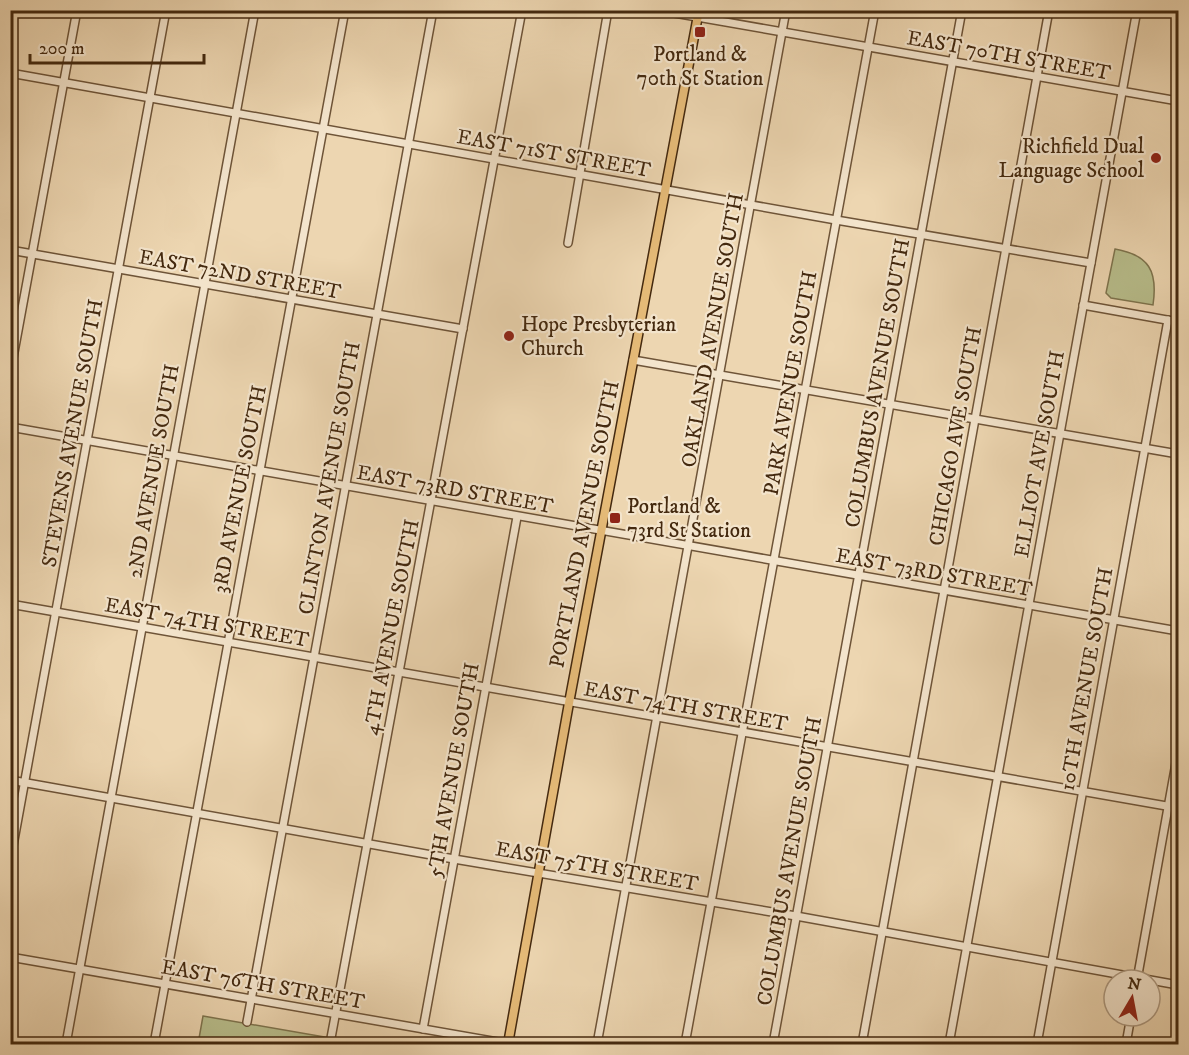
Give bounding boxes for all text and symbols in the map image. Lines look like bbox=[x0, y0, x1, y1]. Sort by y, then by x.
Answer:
marker: Portland & 70th St Station bbox=[693, 25, 707, 39]
street label: EAST 70TH STREET bbox=[905, 25, 1113, 87]
scale bar bbox=[30, 27, 204, 65]
text: 200 m bbox=[39, 38, 85, 60]
place label: Portland & 70th St Station bbox=[637, 42, 763, 92]
street label: EAST 71ST STREET bbox=[455, 124, 653, 184]
place label: Richfield Dual Language School bbox=[999, 134, 1145, 184]
marker: Richfield Dual Language School bbox=[1149, 151, 1163, 165]
street label: OAKLAND AVENUE SOUTH bbox=[676, 191, 750, 470]
street label: COLUMBUS AVENUE SOUTH bbox=[840, 237, 916, 530]
street label: EAST 72ND STREET bbox=[137, 244, 343, 306]
street label: PARK AVENUE SOUTH bbox=[758, 269, 824, 497]
street label: STEVENS AVENUE SOUTH bbox=[37, 297, 109, 569]
place label: Hope Presbyterian Church bbox=[521, 312, 676, 362]
street label: CHICAGO AVE SOUTH bbox=[924, 324, 988, 548]
marker: Hope Presbyterian Church bbox=[502, 329, 516, 343]
street label: CLINTON AVENUE SOUTH bbox=[293, 340, 367, 617]
street label: ELLIOT AVE SOUTH bbox=[1009, 349, 1071, 560]
street label: 2ND AVENUE SOUTH bbox=[122, 362, 186, 580]
street label: PORTLAND AVENUE SOUTH bbox=[544, 378, 626, 670]
street label: 3RD AVENUE SOUTH bbox=[207, 383, 273, 595]
street label: EAST 73RD STREET bbox=[354, 460, 555, 520]
place label: Portland & 73rd St Station bbox=[627, 494, 751, 544]
marker: Portland & 73rd St Station bbox=[608, 511, 622, 525]
street label: 4TH AVENUE SOUTH bbox=[358, 517, 426, 737]
street label: EAST 73RD STREET bbox=[833, 543, 1034, 603]
street label: 10TH AVENUE SOUTH bbox=[1055, 565, 1119, 793]
street label: EAST 74TH STREET bbox=[103, 592, 311, 654]
street label: 5TH AVENUE SOUTH bbox=[422, 661, 486, 880]
street label: EAST 74TH STREET bbox=[582, 676, 790, 738]
street label: COLUMBUS AVENUE SOUTH bbox=[752, 715, 828, 1008]
street label: EAST 75TH STREET bbox=[493, 836, 700, 898]
street label: EAST 76TH STREET bbox=[159, 954, 367, 1016]
north arrow bbox=[1102, 968, 1162, 1028]
text: N bbox=[1126, 973, 1143, 995]

